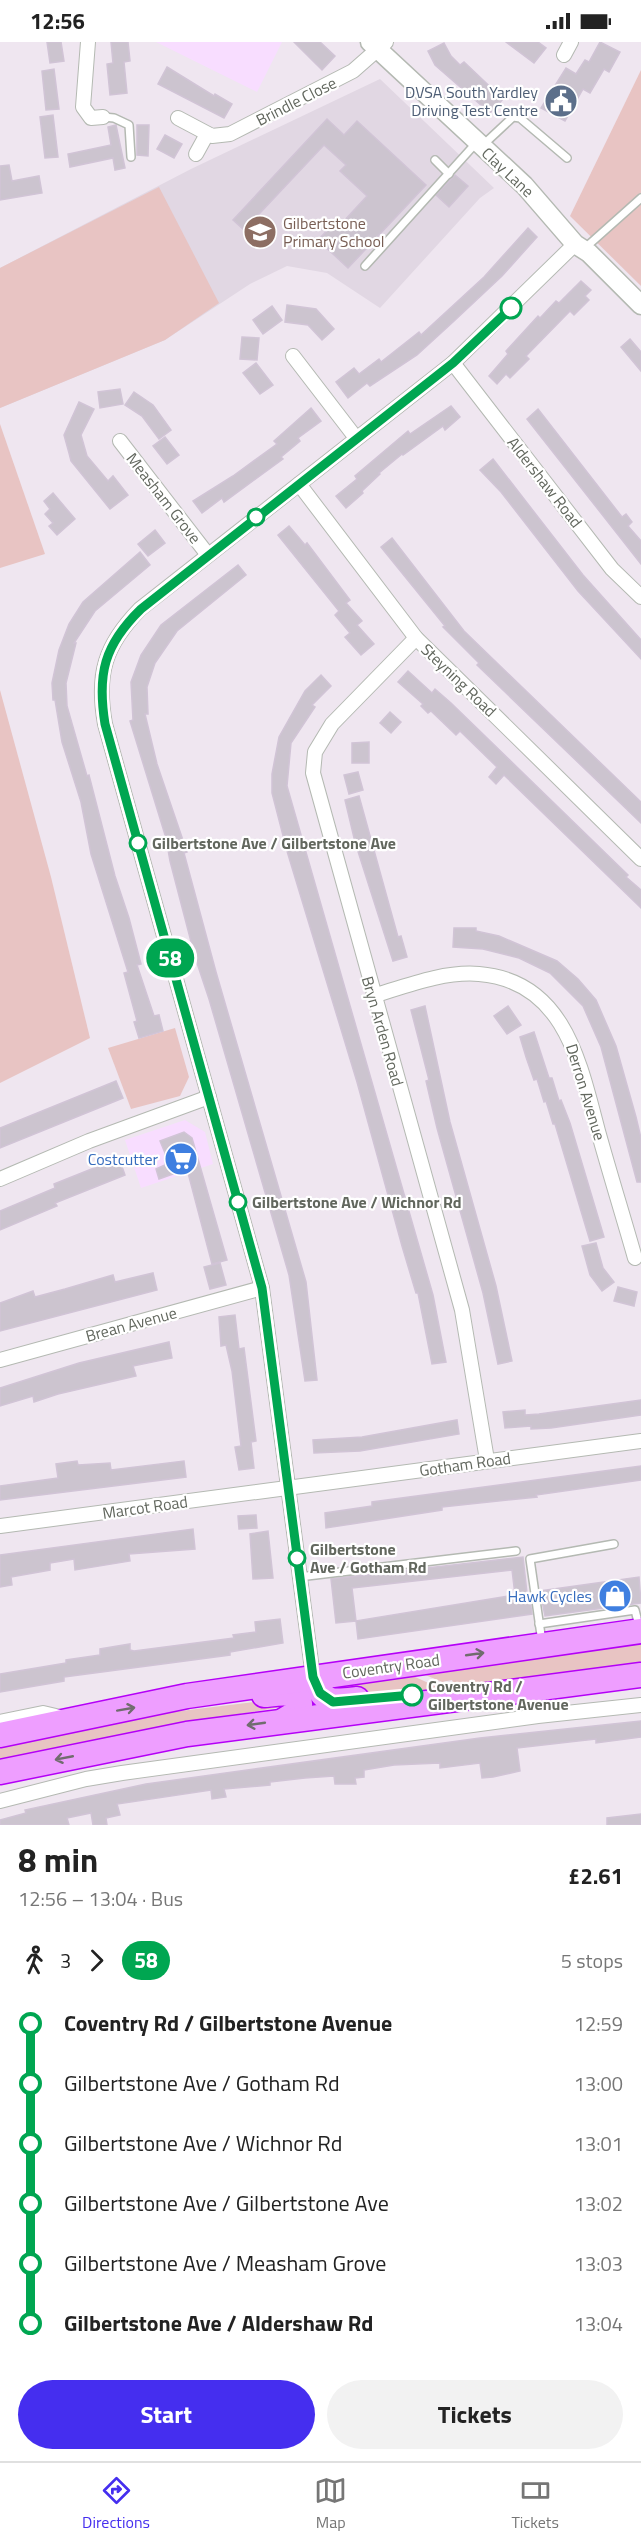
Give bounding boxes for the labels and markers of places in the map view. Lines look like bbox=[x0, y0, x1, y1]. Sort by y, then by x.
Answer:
place label: DVSA South Yardley Driving Test Centre bbox=[405, 80, 538, 122]
public building icon: DVSA South Yardley Driving Test Centre bbox=[543, 83, 579, 119]
place label: Gilbertstone Primary School bbox=[283, 211, 385, 253]
school or university icon: Gilbertstone Primary School bbox=[242, 214, 278, 250]
unlabelled marker bbox=[500, 297, 522, 319]
unlabelled marker bbox=[247, 508, 265, 526]
place label: Gilbertstone Ave / Gilbertstone Ave bbox=[152, 831, 396, 855]
marker: Gilbertstone Ave / Gilbertstone Ave bbox=[129, 834, 147, 852]
supermarket icon: Costcutter bbox=[163, 1141, 199, 1177]
place label: Costcutter bbox=[88, 1147, 158, 1171]
place label: Gilbertstone Ave / Wichnor Rd bbox=[252, 1190, 462, 1214]
marker: Gilbertstone Ave / Wichnor Rd bbox=[229, 1193, 247, 1211]
place label: Gilbertstone Ave / Gotham Rd bbox=[310, 1537, 427, 1579]
marker: Gilbertstone Ave / Gotham Rd bbox=[288, 1549, 306, 1567]
shop icon: Hawk Cycles bbox=[597, 1578, 633, 1614]
place label: Hawk Cycles bbox=[508, 1584, 592, 1608]
place label: Coventry Rd / Gilbertstone Avenue bbox=[428, 1674, 569, 1716]
marker: Coventry Rd / Gilbertstone Avenue bbox=[401, 1684, 423, 1706]

